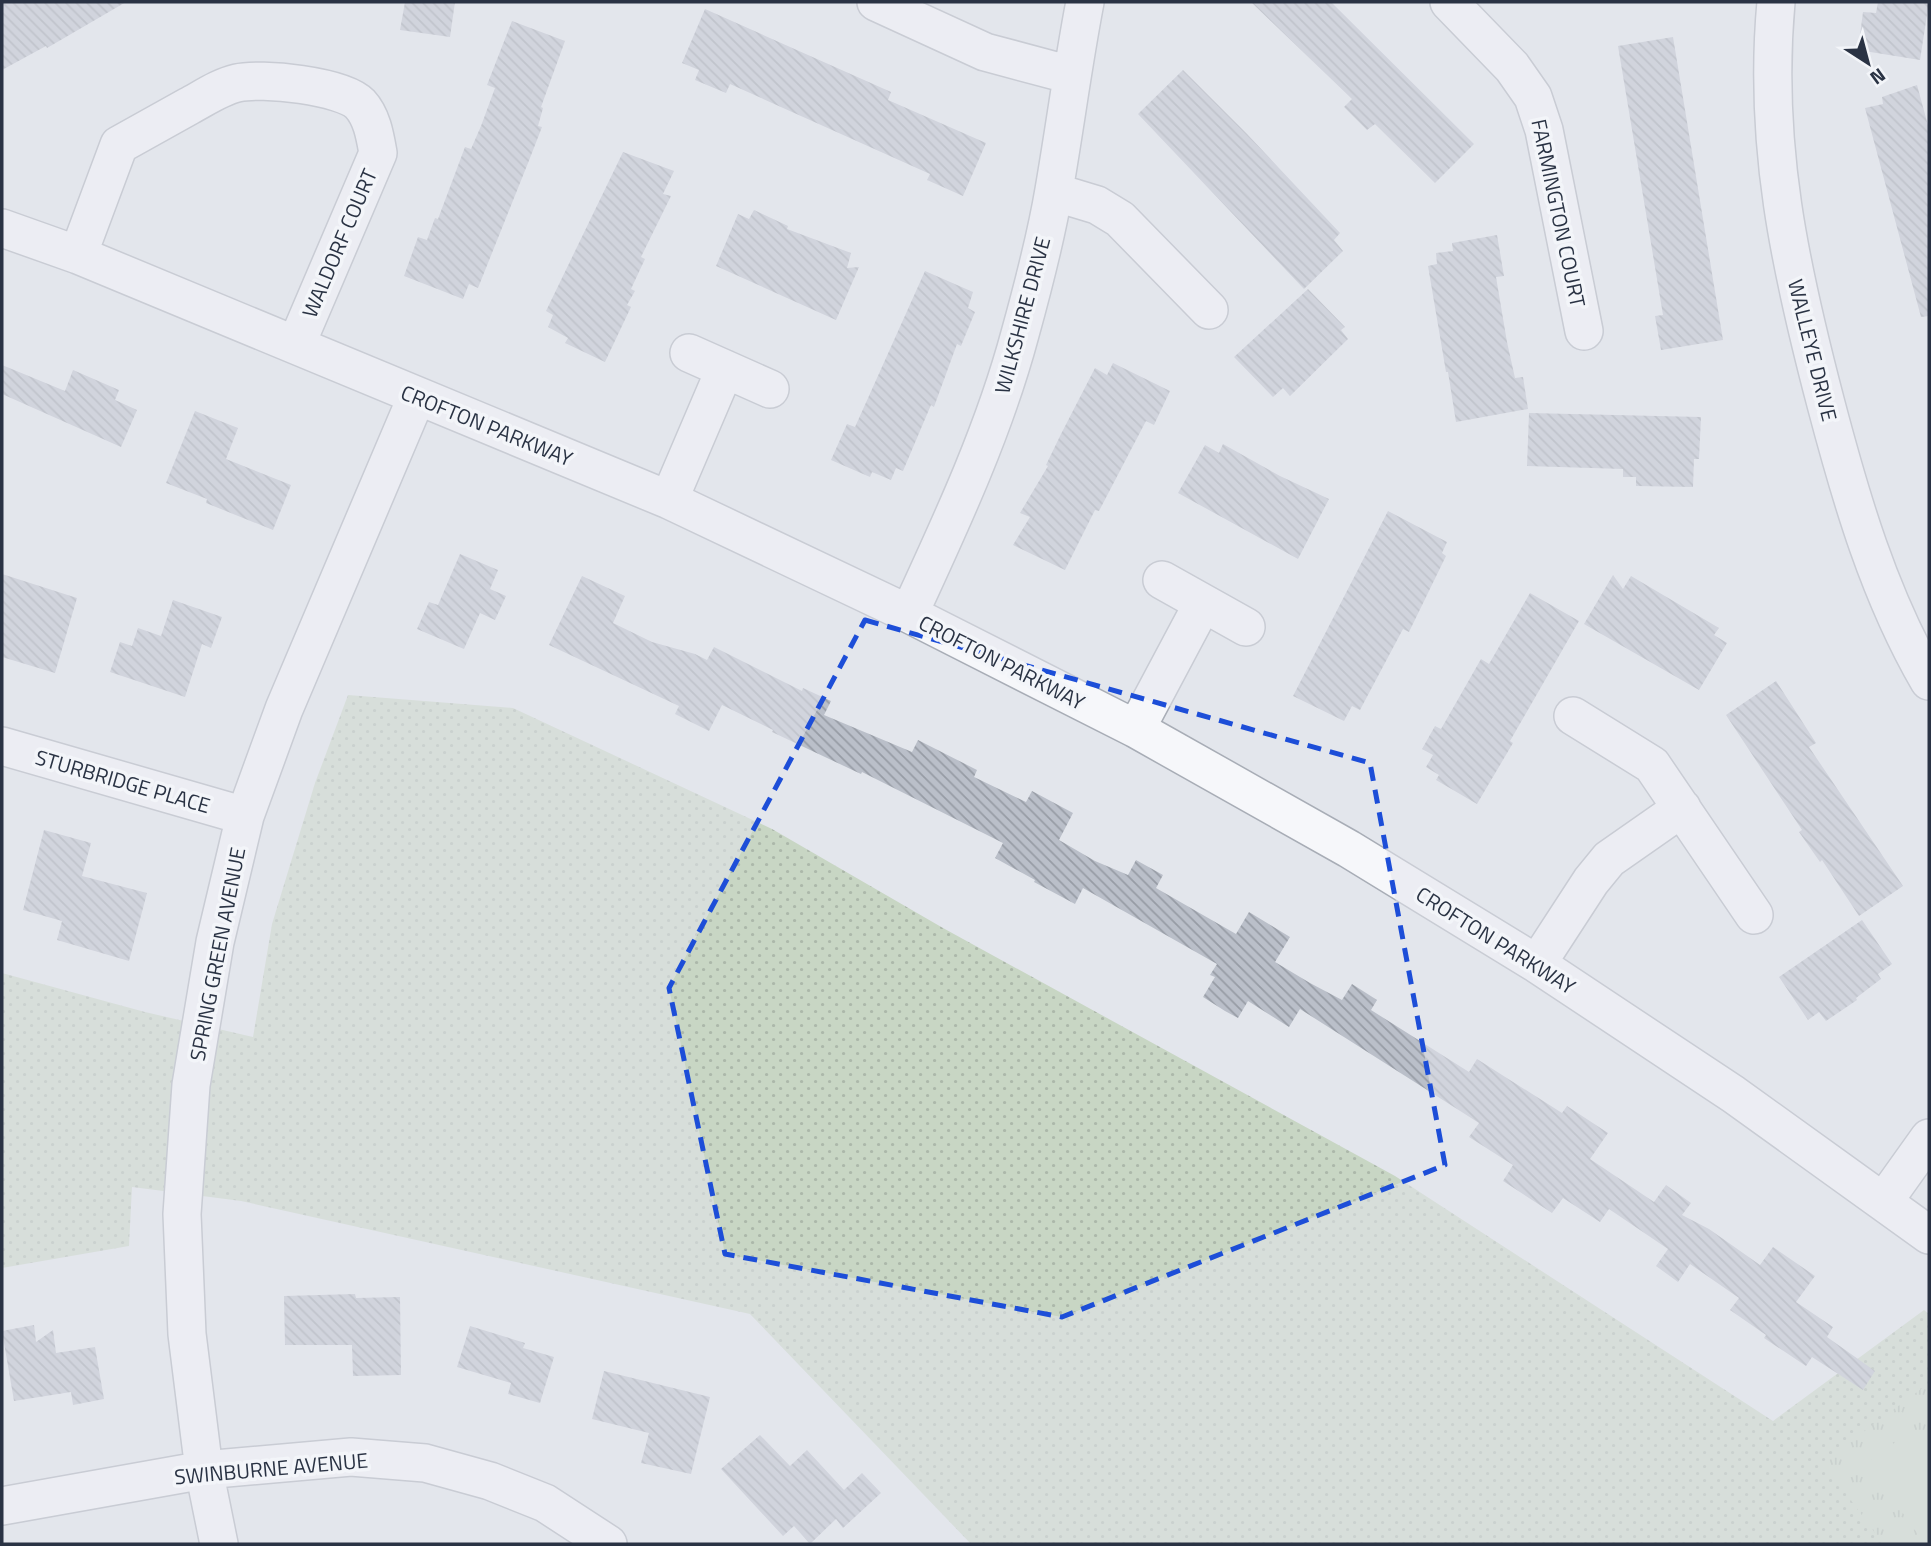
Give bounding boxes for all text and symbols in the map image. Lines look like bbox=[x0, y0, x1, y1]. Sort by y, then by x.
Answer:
north arrow bbox=[1833, 28, 1903, 98]
text: N bbox=[1864, 62, 1892, 93]
street label: FARMINGTON COURT bbox=[1523, 116, 1595, 310]
street label: WALDORF COURT bbox=[293, 164, 385, 322]
street label: WILKSHIRE DRIVE bbox=[986, 233, 1058, 397]
street label: WALLEYE DRIVE bbox=[1780, 276, 1846, 424]
street label: CROFTON PARKWAY bbox=[396, 376, 578, 474]
street label: CROFTON PARKWAY bbox=[913, 606, 1091, 718]
street label: STURBRIDGE PLACE bbox=[32, 741, 214, 821]
street label: SPRING GREEN AVENUE bbox=[181, 845, 253, 1063]
street label: CROFTON PARKWAY bbox=[1410, 878, 1583, 1002]
street label: SWINBURNE AVENUE bbox=[173, 1444, 369, 1492]

